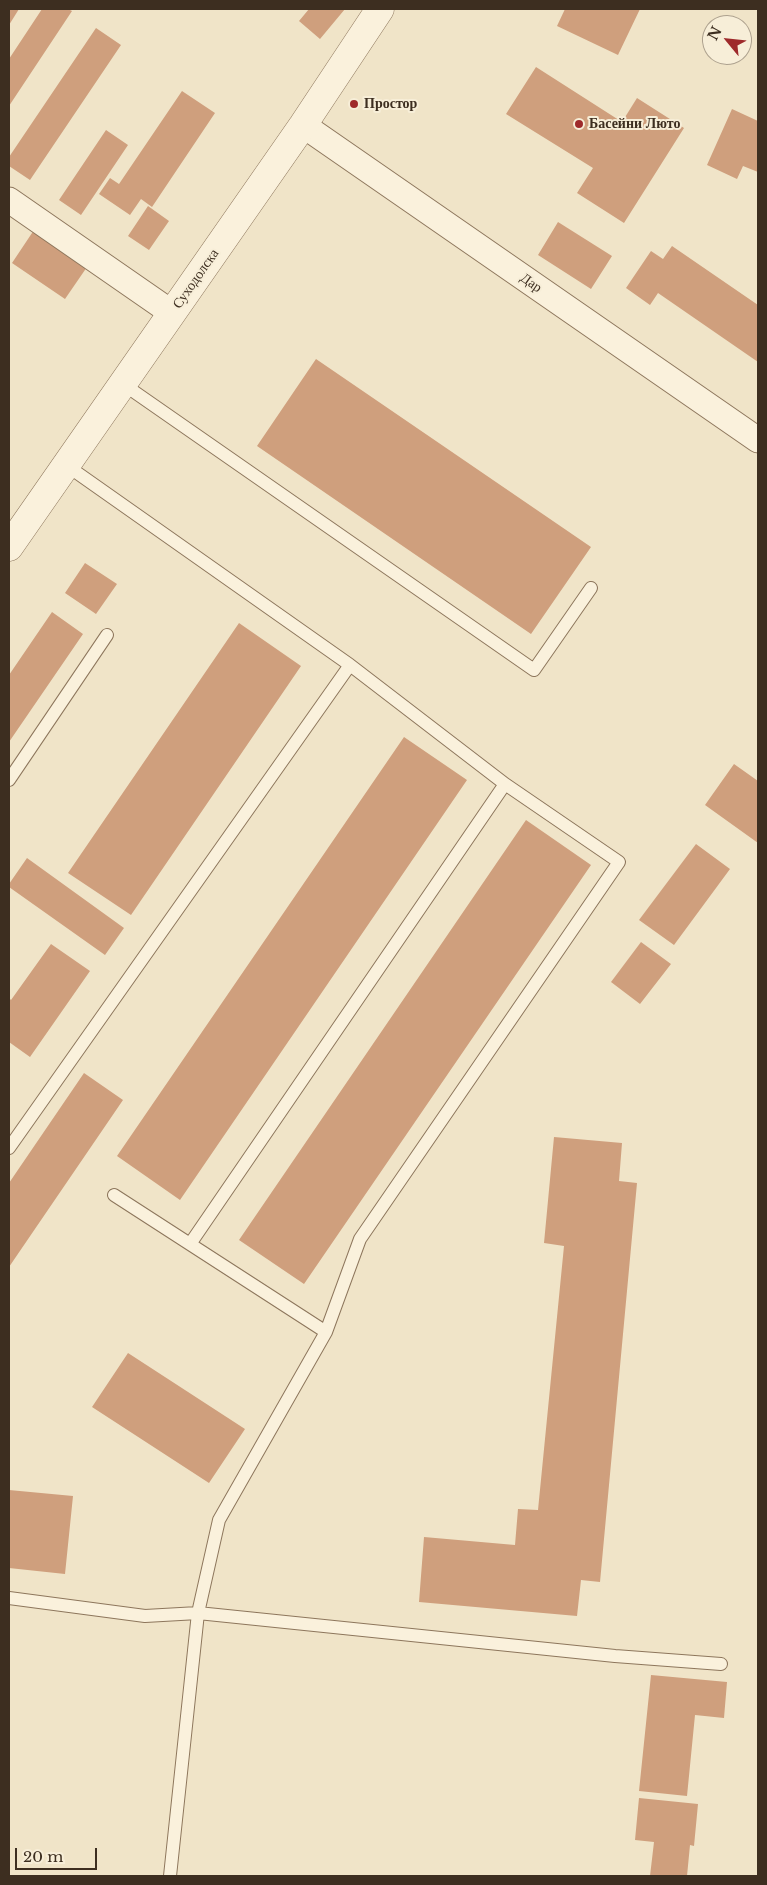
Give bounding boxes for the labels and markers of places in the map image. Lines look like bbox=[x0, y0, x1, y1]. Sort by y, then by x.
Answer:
place label: Простор bbox=[364, 96, 417, 112]
marker: Простор bbox=[348, 98, 360, 110]
place label: Басейни Люто bbox=[589, 116, 680, 132]
marker: Басейни Люто bbox=[573, 118, 585, 130]

